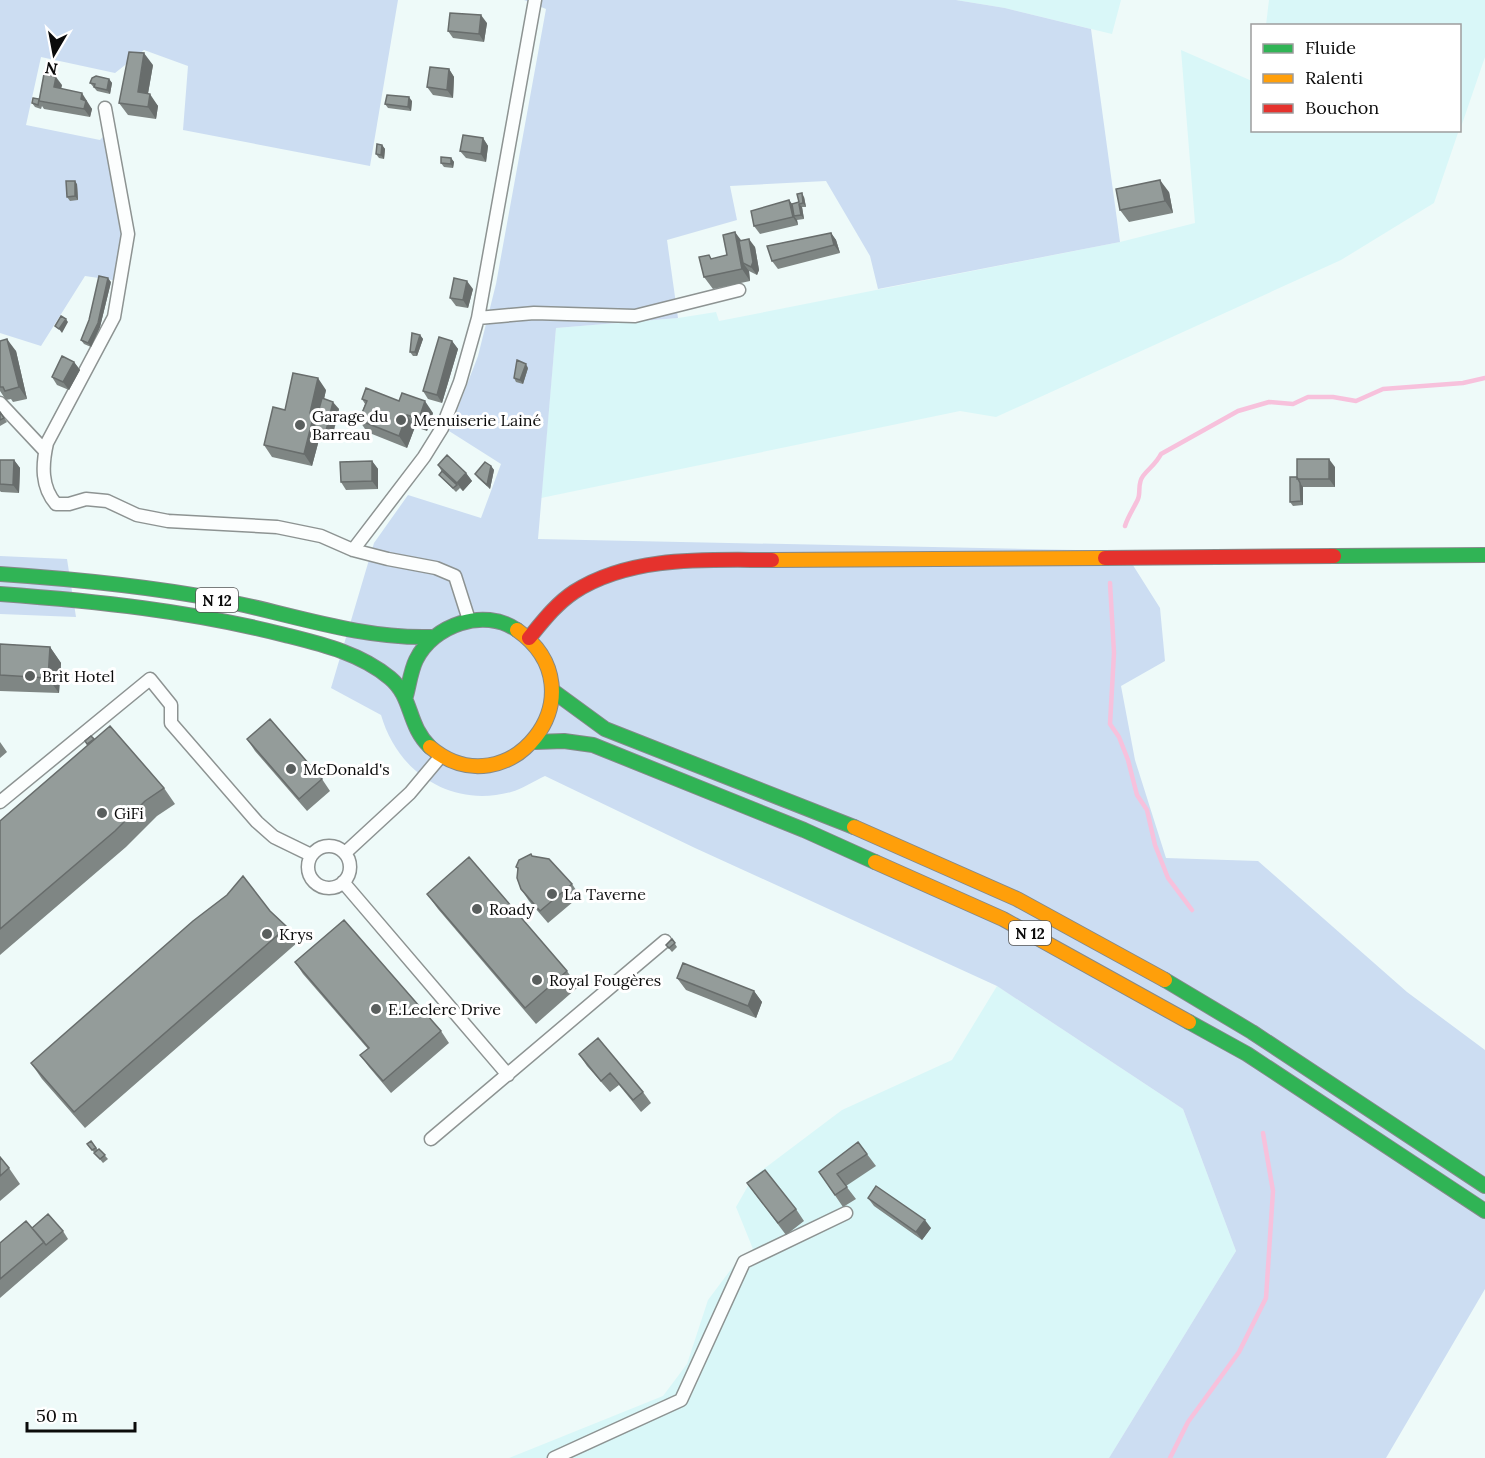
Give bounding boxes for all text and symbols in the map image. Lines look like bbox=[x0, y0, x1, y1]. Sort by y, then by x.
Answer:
north arrow bbox=[24, 24, 84, 84]
legend bbox=[1251, 24, 1461, 132]
text: Fluide bbox=[1305, 36, 1356, 59]
text: N bbox=[44, 58, 59, 80]
text: Ralenti bbox=[1305, 66, 1363, 89]
text: Bouchon bbox=[1305, 96, 1379, 119]
place label: Garage du Barreau bbox=[312, 406, 389, 444]
place label: Menuiserie Lainé bbox=[413, 410, 541, 430]
marker: Menuiserie Lainé bbox=[394, 413, 408, 427]
marker: Garage du Barreau bbox=[293, 418, 307, 432]
road number: N 12 bbox=[196, 588, 238, 612]
place label: Brit Hotel bbox=[42, 666, 115, 686]
marker: Brit Hotel bbox=[23, 669, 37, 683]
place label: McDonald's bbox=[303, 759, 390, 779]
marker: McDonald's bbox=[284, 762, 298, 776]
place label: GiFi bbox=[114, 803, 144, 823]
marker: GiFi bbox=[95, 806, 109, 820]
place label: La Taverne bbox=[564, 884, 646, 904]
marker: La Taverne bbox=[545, 887, 559, 901]
place label: Roady bbox=[489, 899, 535, 919]
marker: Roady bbox=[470, 902, 484, 916]
road number: N 12 bbox=[1009, 921, 1051, 945]
place label: Krys bbox=[279, 924, 313, 944]
marker: Krys bbox=[260, 927, 274, 941]
place label: Royal Fougères bbox=[549, 970, 661, 990]
marker: Royal Fougères bbox=[530, 973, 544, 987]
place label: E.Leclerc Drive bbox=[388, 999, 501, 1019]
marker: E.Leclerc Drive bbox=[369, 1002, 383, 1016]
scale bar bbox=[27, 1395, 135, 1433]
text: 50 m bbox=[36, 1404, 78, 1427]

